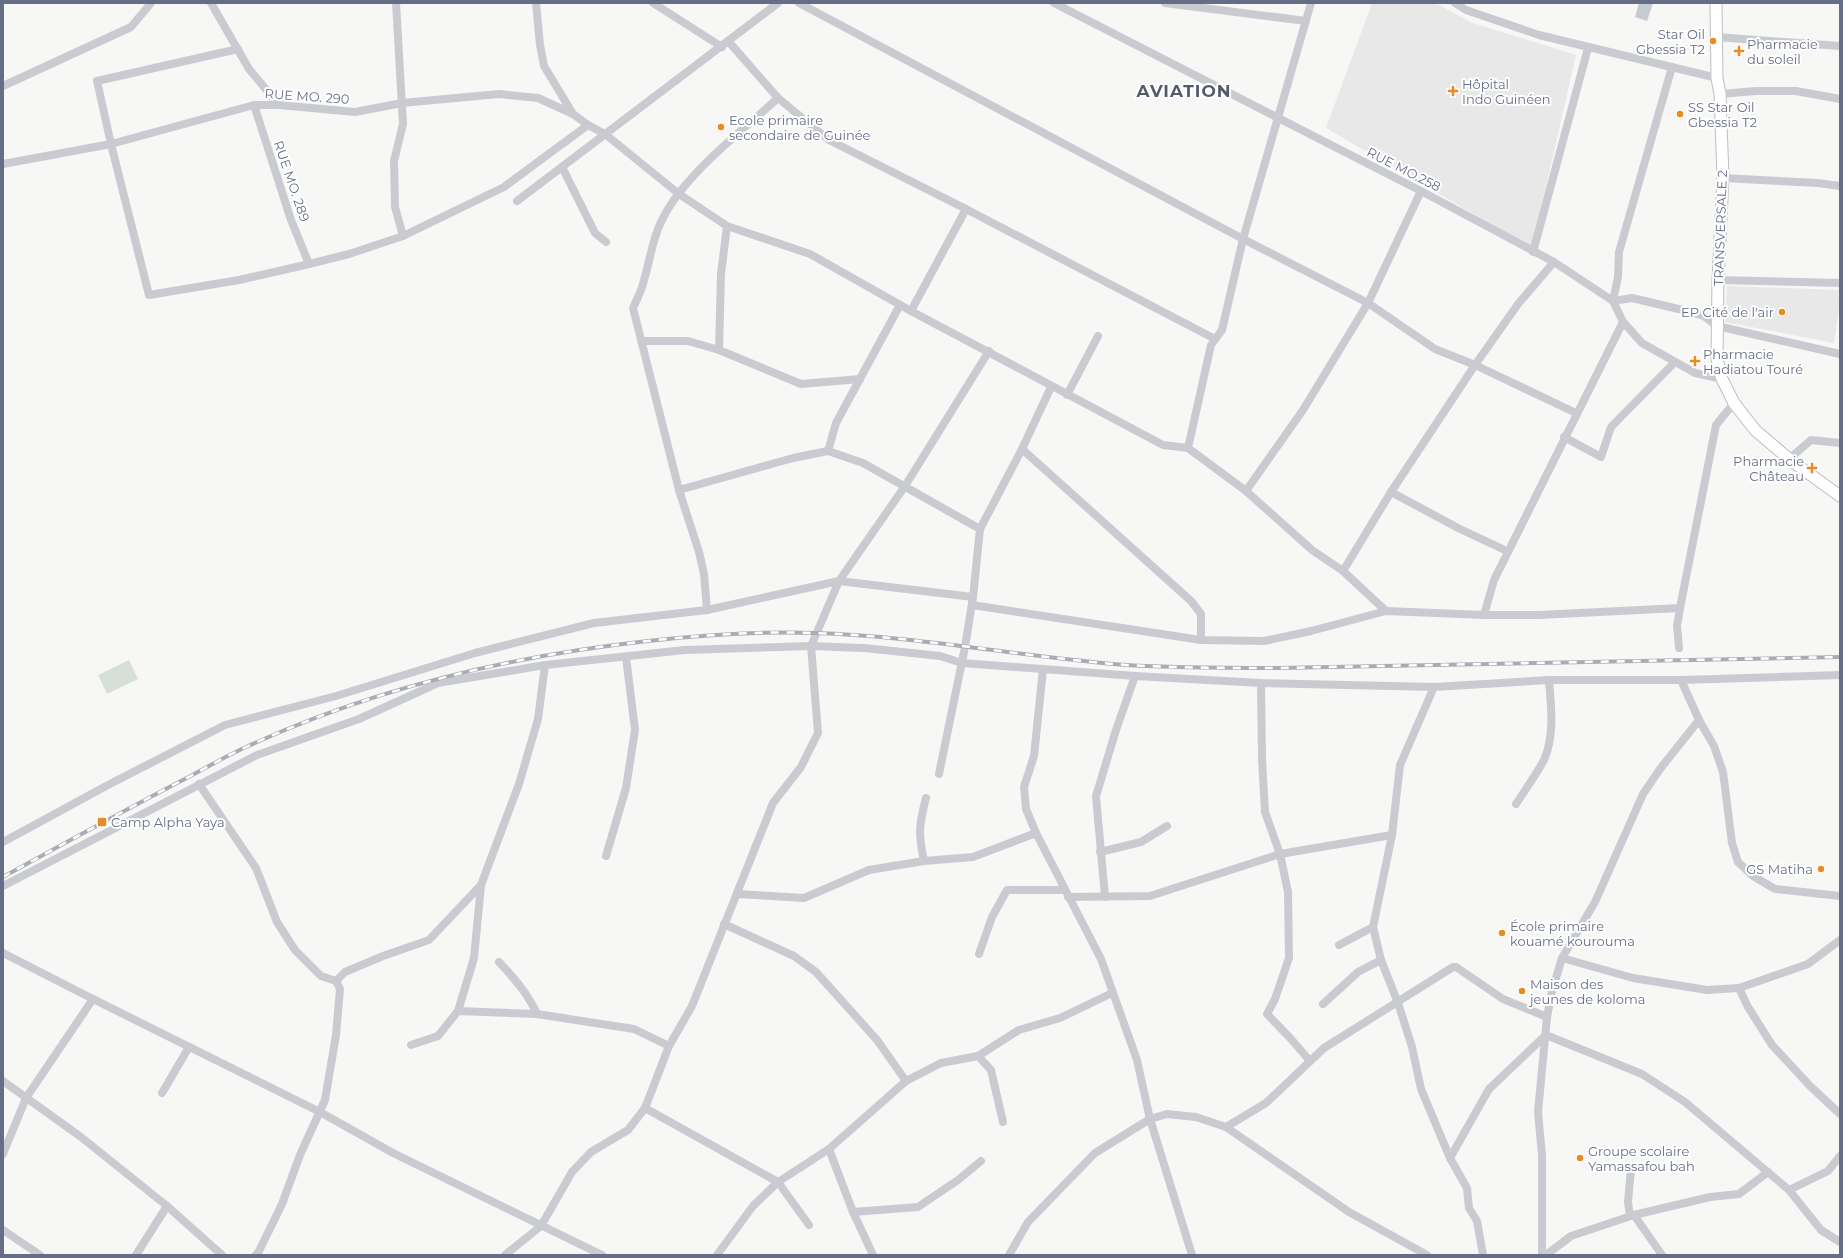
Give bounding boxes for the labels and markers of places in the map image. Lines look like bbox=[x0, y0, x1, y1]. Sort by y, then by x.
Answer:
place label: Star Oil Gbessia T2 bbox=[1636, 26, 1705, 57]
marker: Star Oil Gbessia T2 bbox=[1708, 36, 1718, 46]
place label: Pharmacie du soleil bbox=[1747, 36, 1818, 67]
marker: Pharmacie du soleil bbox=[1734, 46, 1744, 56]
place label: Hôpital Indo Guinéen bbox=[1462, 76, 1551, 107]
marker: Hôpital Indo Guinéen bbox=[1447, 85, 1459, 97]
place label: SS Star Oil Gbessia T2 bbox=[1688, 99, 1757, 130]
marker: SS Star Oil Gbessia T2 bbox=[1675, 109, 1685, 119]
place label: Ecole primaire secondaire de Guinée bbox=[729, 112, 871, 143]
marker: Ecole primaire secondaire de Guinée bbox=[716, 122, 726, 132]
place label: EP Cité de l'air bbox=[1681, 304, 1774, 320]
marker: EP Cité de l'air bbox=[1777, 307, 1787, 317]
place label: Pharmacie Hadiatou Touré bbox=[1703, 346, 1803, 377]
marker: Pharmacie Hadiatou Touré bbox=[1690, 356, 1700, 366]
place label: Pharmacie Château bbox=[1733, 453, 1804, 484]
marker: Pharmacie Château bbox=[1807, 463, 1817, 473]
place label: Camp Alpha Yaya bbox=[111, 814, 225, 830]
marker: Camp Alpha Yaya bbox=[96, 816, 108, 828]
place label: GS Matiha bbox=[1746, 861, 1813, 877]
marker: GS Matiha bbox=[1816, 864, 1826, 874]
place label: École primaire kouamé kourouma bbox=[1510, 918, 1635, 949]
marker: École primaire kouamé kourouma bbox=[1497, 928, 1507, 938]
place label: Maison des jeunes de koloma bbox=[1528, 976, 1645, 1007]
marker: Maison des jeunes de koloma bbox=[1517, 986, 1527, 996]
place label: Groupe scolaire Yamassafou bah bbox=[1588, 1143, 1695, 1174]
marker: Groupe scolaire Yamassafou bah bbox=[1575, 1153, 1585, 1163]

